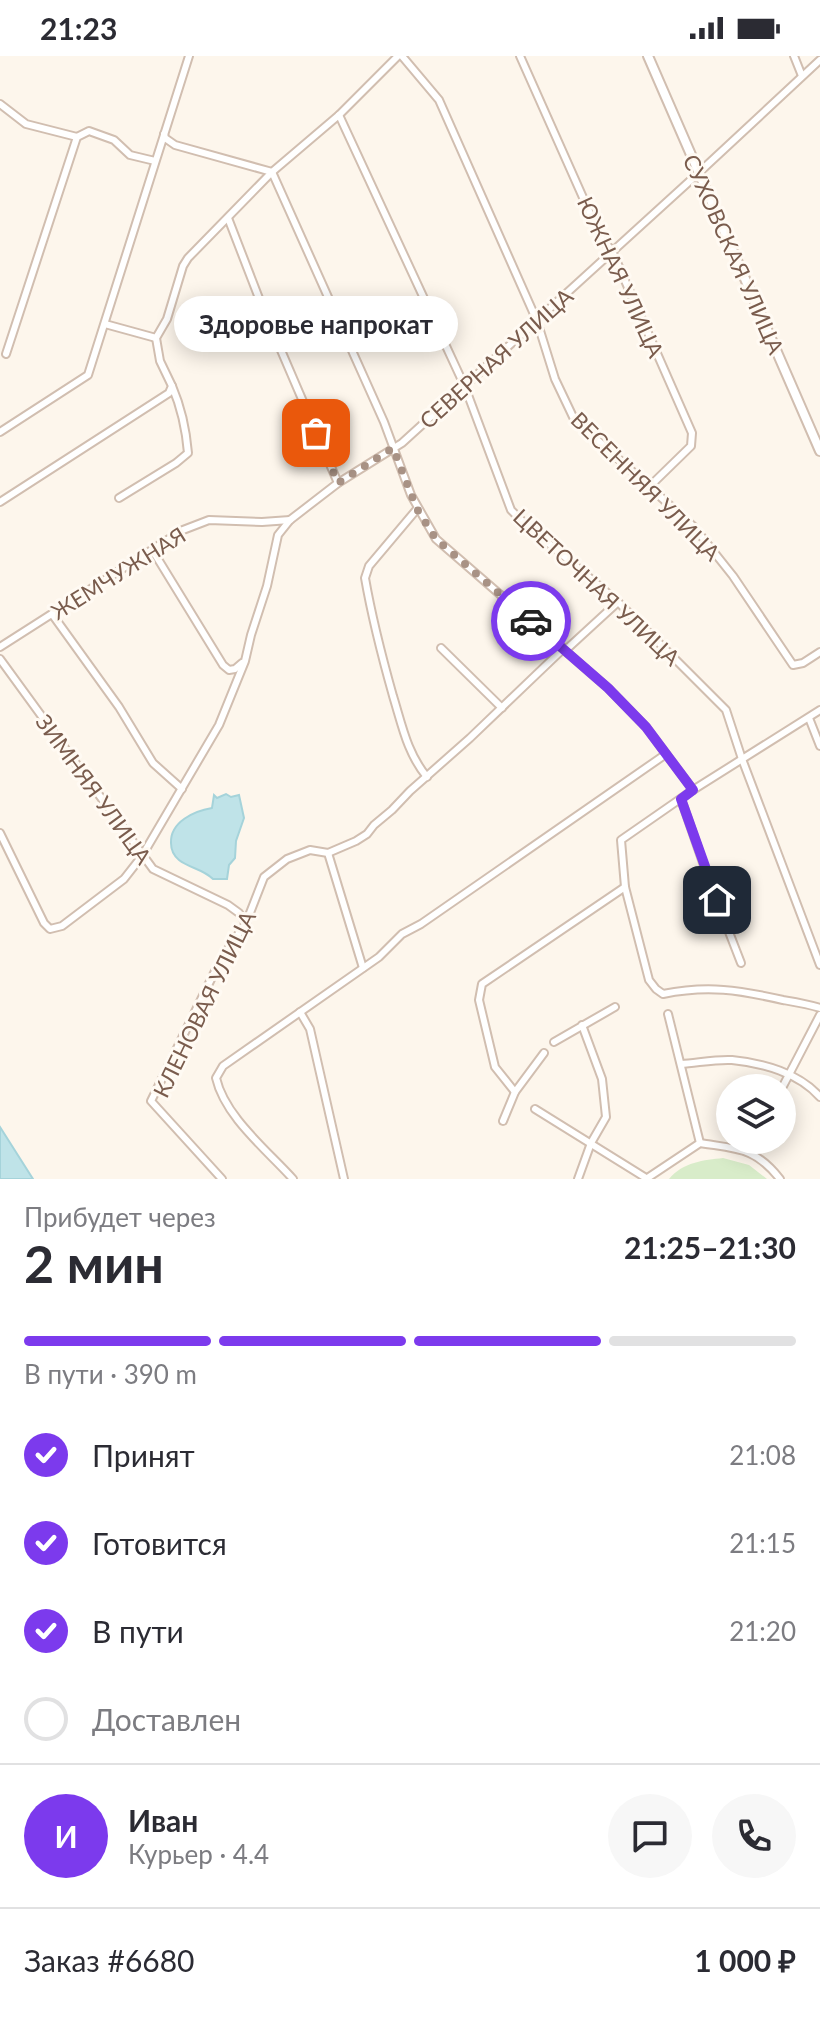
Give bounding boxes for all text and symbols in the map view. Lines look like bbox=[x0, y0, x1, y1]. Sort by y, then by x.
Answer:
text: 21:23 bbox=[40, 10, 117, 46]
street label: СУХОВСКАЯ УЛИЦА bbox=[678, 150, 790, 358]
street label: ЮЖНАЯ УЛИЦА bbox=[572, 192, 670, 362]
street label: СЕВЕРНАЯ УЛИЦА bbox=[414, 282, 578, 434]
callout: Здоровье напрокат bbox=[174, 297, 458, 353]
text: Здоровье напрокат bbox=[199, 308, 433, 340]
pin bbox=[282, 399, 350, 467]
street label: ВЕСЕННЯЯ УЛИЦА bbox=[566, 406, 726, 566]
icon: bag bbox=[294, 411, 338, 455]
street label: ЦВЕТОЧНАЯ УЛИЦА bbox=[508, 503, 686, 671]
street label: ЖЕМЧУЖНАЯ bbox=[46, 521, 190, 625]
courier bbox=[491, 581, 571, 661]
icon: car bbox=[509, 599, 553, 643]
street label: ЗИМНЯЯ УЛИЦА bbox=[31, 709, 158, 869]
pin bbox=[683, 866, 751, 934]
icon: home bbox=[695, 878, 739, 922]
street label: КЛЕНОВАЯ УЛИЦА bbox=[147, 906, 261, 1102]
map controls bbox=[716, 1074, 796, 1154]
button: layers bbox=[716, 1074, 796, 1154]
text: Прибудет через bbox=[24, 1201, 216, 1233]
text: 21:25–21:30 bbox=[624, 1229, 796, 1265]
text: 2 мин bbox=[24, 1232, 164, 1294]
text: В пути · 390 m bbox=[24, 1358, 197, 1390]
icon: check bbox=[24, 1433, 68, 1477]
text: Принят bbox=[92, 1437, 195, 1473]
text: 21:08 bbox=[729, 1439, 796, 1471]
icon: check bbox=[24, 1521, 68, 1565]
text: Готовится bbox=[92, 1525, 227, 1561]
text: 21:15 bbox=[729, 1527, 796, 1559]
icon: check bbox=[24, 1609, 68, 1653]
text: В пути bbox=[92, 1613, 184, 1649]
text: 21:20 bbox=[729, 1615, 796, 1647]
text: Доставлен bbox=[92, 1701, 241, 1737]
button: chat bbox=[608, 1794, 692, 1878]
button: phone bbox=[712, 1794, 796, 1878]
text: Иван bbox=[128, 1802, 198, 1838]
text: И bbox=[54, 1818, 78, 1854]
text: Курьер · 4.4 bbox=[128, 1838, 269, 1870]
text: Заказ #6680 bbox=[24, 1942, 195, 1978]
text: 1 000 ₽ bbox=[694, 1942, 796, 1978]

